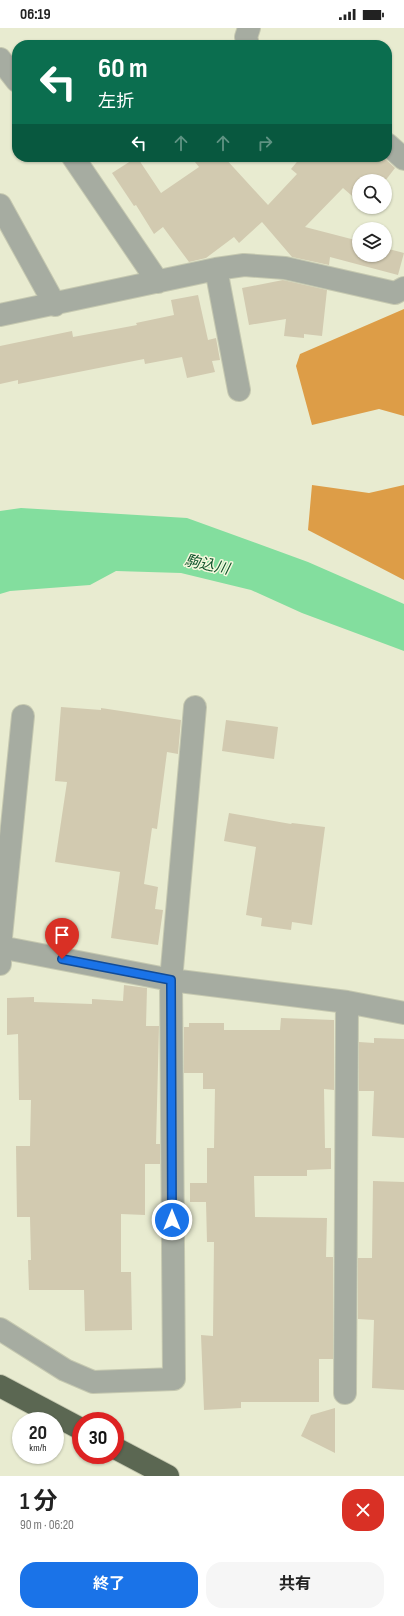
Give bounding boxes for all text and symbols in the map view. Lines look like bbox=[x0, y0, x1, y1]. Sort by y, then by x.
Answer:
text: 06:19 bbox=[20, 5, 51, 24]
text: 60 m bbox=[98, 52, 147, 85]
icon: left bbox=[32, 56, 84, 108]
text: 左折 bbox=[98, 91, 134, 112]
icon: left bbox=[128, 132, 150, 154]
icon: ahead bbox=[170, 132, 192, 154]
icon: ahead bbox=[212, 132, 234, 154]
icon: right bbox=[254, 132, 276, 154]
map controls bbox=[352, 174, 392, 262]
button: search bbox=[352, 174, 392, 214]
button: layers bbox=[352, 222, 392, 262]
water label: 駒込川 bbox=[183, 551, 233, 579]
pin bbox=[45, 918, 79, 959]
icon: arrive bbox=[51, 924, 73, 946]
position arrow bbox=[151, 1199, 193, 1241]
speed limit sign: 30 bbox=[72, 1412, 124, 1464]
text: 20 bbox=[29, 1421, 47, 1445]
text: km/h bbox=[29, 1442, 47, 1454]
text: 1 分 bbox=[20, 1487, 57, 1516]
button: close bbox=[342, 1489, 384, 1531]
text: 90 m · 06:20 bbox=[20, 1517, 74, 1533]
button: 終了 bbox=[20, 1562, 198, 1608]
button: 共有 bbox=[206, 1562, 384, 1608]

